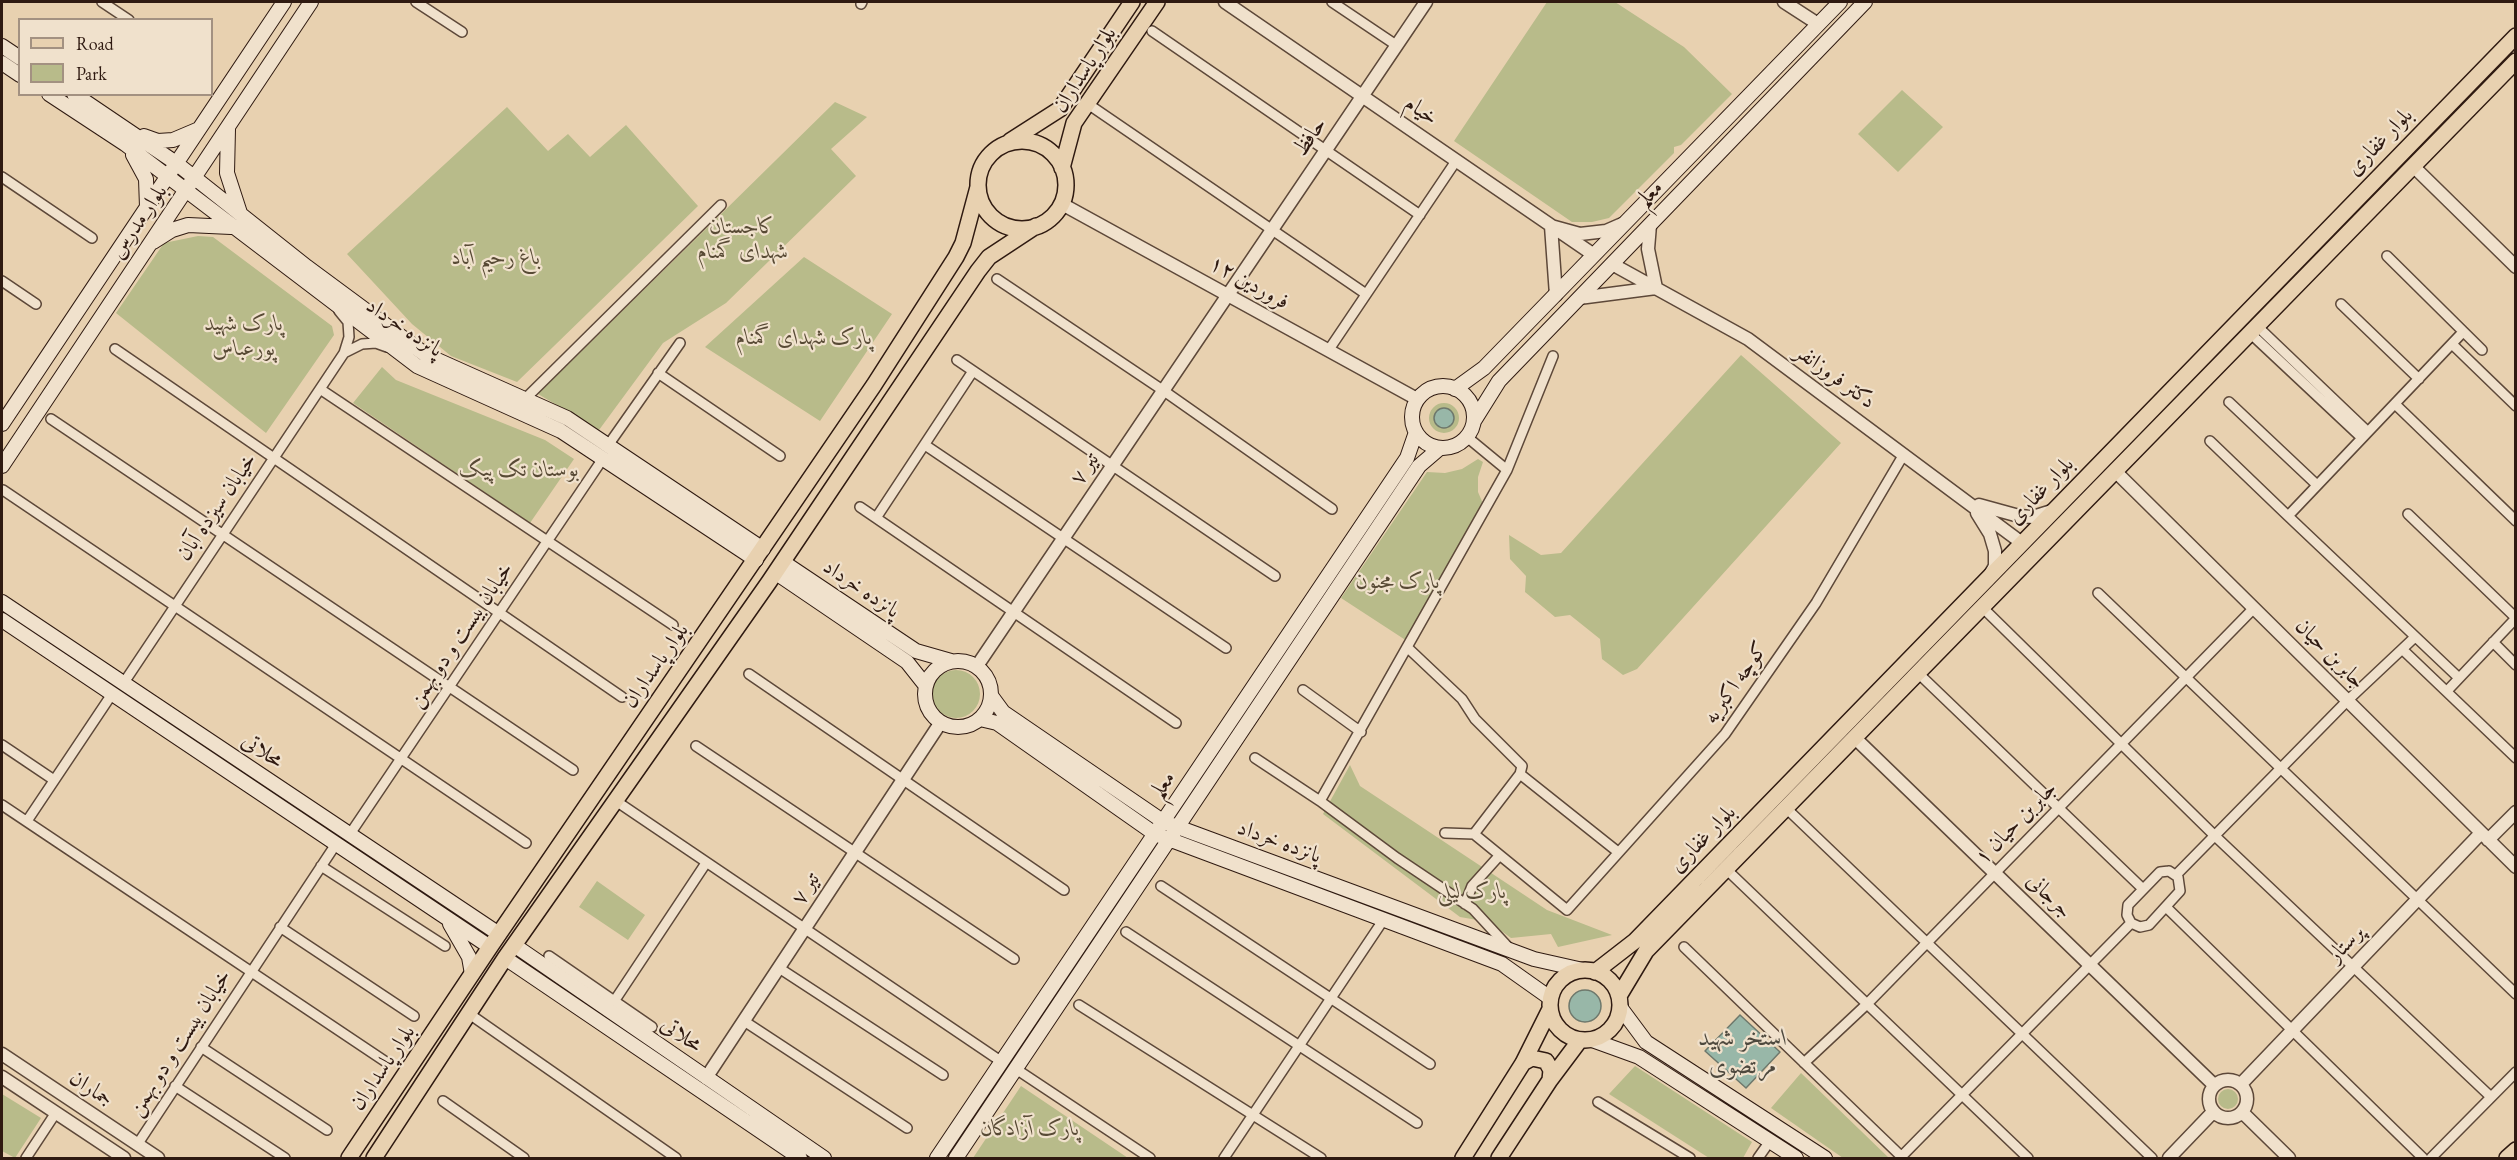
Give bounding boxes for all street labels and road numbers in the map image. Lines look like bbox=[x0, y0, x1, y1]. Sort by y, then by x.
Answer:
street label: بلوار پاسداران bbox=[1047, 22, 1123, 118]
street label: خیام bbox=[1399, 90, 1443, 132]
street label: بلوار غفاری bbox=[2341, 103, 2419, 181]
street label: حافظ bbox=[1287, 112, 1333, 162]
street label: معلم bbox=[1631, 175, 1669, 213]
street label: بلوار مدرس bbox=[104, 180, 174, 264]
street label: ۱۲ فروردین bbox=[1204, 250, 1294, 316]
street label: پانزده خرداد bbox=[360, 293, 448, 363]
street label: دکتر فروزانفر bbox=[1790, 339, 1880, 415]
street label: خیابان سیزده آبان bbox=[171, 448, 263, 566]
street label: ۷ تیر bbox=[1065, 448, 1105, 490]
street label: بلوار غفاری bbox=[2002, 452, 2080, 530]
street label: پانزده خرداد bbox=[817, 554, 905, 624]
street label: خیابان بیست و دو بهمن bbox=[403, 557, 519, 713]
street label: جابربن حیان bbox=[2289, 613, 2371, 695]
street label: بلوار پاسداران bbox=[617, 618, 695, 714]
street label: کوچه اکبریه bbox=[1698, 637, 1774, 729]
street label: محلاتی bbox=[236, 728, 288, 774]
street label: معلم bbox=[1144, 766, 1182, 804]
street label: جابربن حیان ۱ bbox=[1970, 776, 2062, 870]
street label: بلوار غفاری bbox=[1664, 800, 1742, 878]
street label: پانزده خرداد bbox=[1233, 815, 1325, 869]
street label: ۷ تیر bbox=[786, 868, 826, 910]
street label: جرجانی bbox=[2020, 868, 2078, 924]
street label: پرستار bbox=[2322, 920, 2370, 968]
street label: خیابان بیست و دو بهمن bbox=[123, 965, 237, 1121]
street label: محلاتی bbox=[655, 1011, 707, 1059]
street label: بلوار پاسداران bbox=[345, 1020, 421, 1116]
street label: جماران bbox=[64, 1065, 118, 1113]

